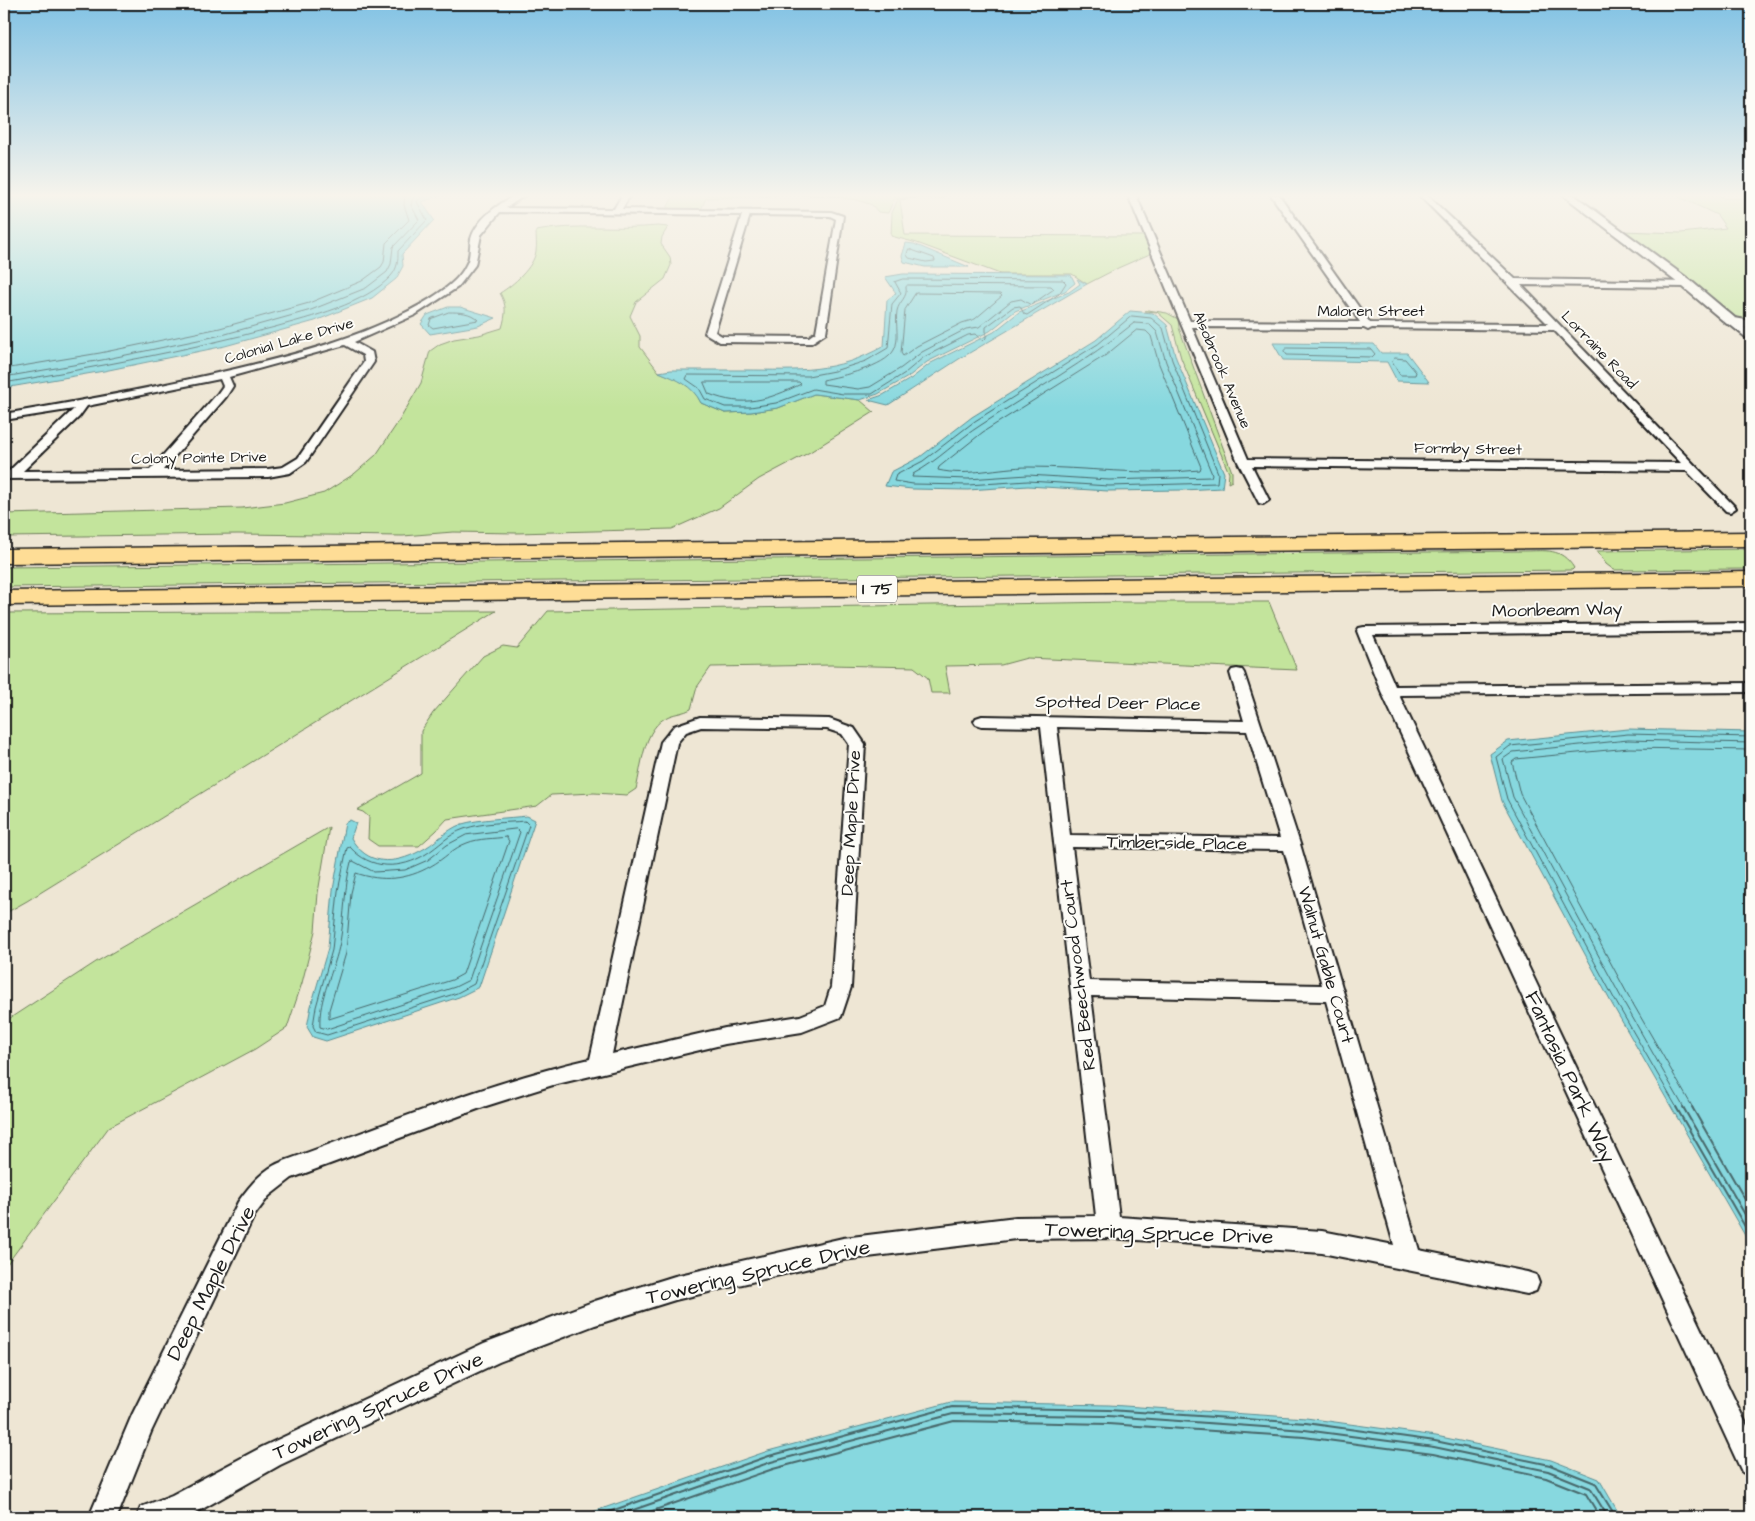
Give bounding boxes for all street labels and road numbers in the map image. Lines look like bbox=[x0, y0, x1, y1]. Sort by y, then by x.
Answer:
street label: Maloren Street bbox=[1317, 301, 1425, 322]
street label: Lorraine Road bbox=[1556, 306, 1642, 394]
street label: Alsobrook Avenue bbox=[1188, 308, 1256, 432]
street label: Colonial Lake Drive bbox=[222, 313, 356, 369]
street label: Formby Street bbox=[1414, 438, 1522, 461]
street label: Colony Pointe Drive bbox=[131, 446, 267, 471]
road number: I 75 bbox=[857, 576, 897, 602]
street label: Moonbeam Way bbox=[1492, 596, 1623, 625]
street label: Spotted Deer Place bbox=[1035, 689, 1201, 717]
street label: Deep Maple Drive bbox=[835, 749, 867, 896]
street label: Timberside Place bbox=[1107, 829, 1248, 857]
street label: Red Beechwood Court bbox=[1054, 877, 1102, 1072]
street label: Walnut Gable Court bbox=[1292, 884, 1361, 1047]
street label: Fantasia Park Way bbox=[1516, 986, 1623, 1169]
street label: Deep Maple Drive bbox=[160, 1201, 263, 1366]
street label: Towering Spruce Drive bbox=[1044, 1215, 1274, 1253]
street label: Towering Spruce Drive bbox=[643, 1232, 873, 1314]
street label: Towering Spruce Drive bbox=[268, 1344, 489, 1469]

